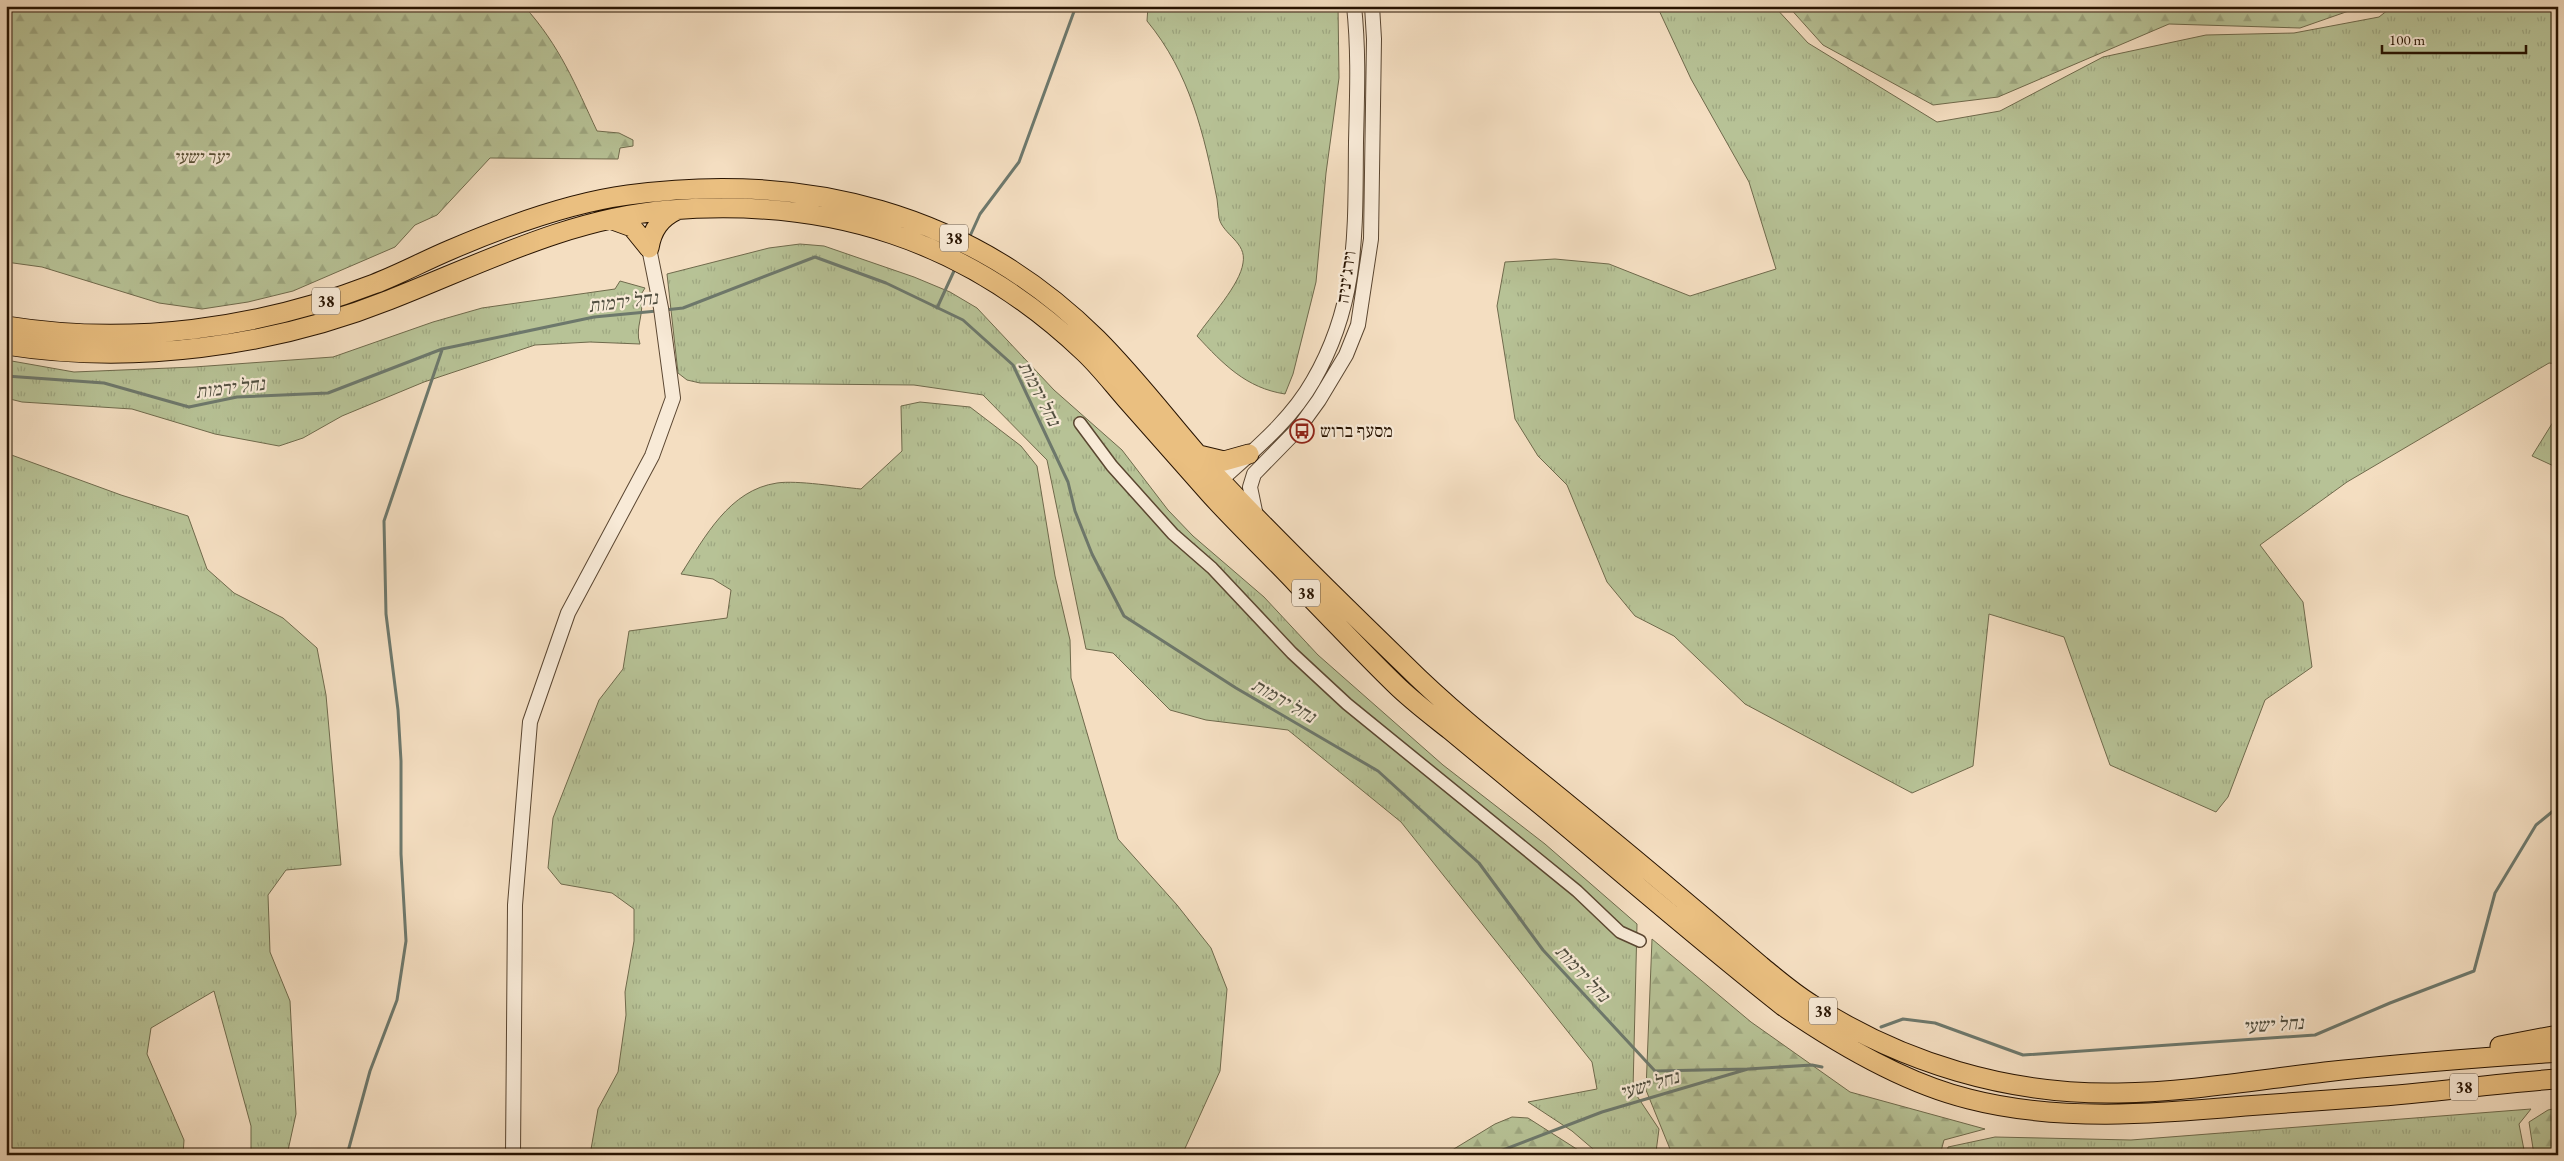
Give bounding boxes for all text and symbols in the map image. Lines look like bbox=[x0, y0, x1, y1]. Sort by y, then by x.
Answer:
scale bar bbox=[2382, 22, 2525, 54]
text: 100 m bbox=[2389, 30, 2426, 49]
park label: יער ישעי bbox=[173, 145, 231, 168]
road number: 38 bbox=[940, 224, 968, 252]
street label: וירג'יניה bbox=[1330, 249, 1361, 305]
water label: נחל ירמות bbox=[587, 285, 661, 318]
road number: 38 bbox=[312, 288, 340, 314]
water label: נחל ירמות bbox=[1013, 357, 1067, 431]
water label: נחל ירמות bbox=[194, 371, 268, 404]
bus stop icon: מסעף ברוש bbox=[1289, 418, 1315, 444]
place label: מסעף ברוש bbox=[1320, 419, 1393, 442]
road number: 38 bbox=[1292, 580, 1320, 606]
water label: נחל ירמות bbox=[1247, 672, 1322, 729]
water label: נחל ירמות bbox=[1550, 939, 1617, 1009]
road number: 38 bbox=[1809, 998, 1837, 1024]
water label: נחל ישעי bbox=[2242, 1010, 2306, 1039]
water label: נחל ישעי bbox=[1616, 1064, 1683, 1105]
road number: 38 bbox=[2450, 1074, 2478, 1100]

